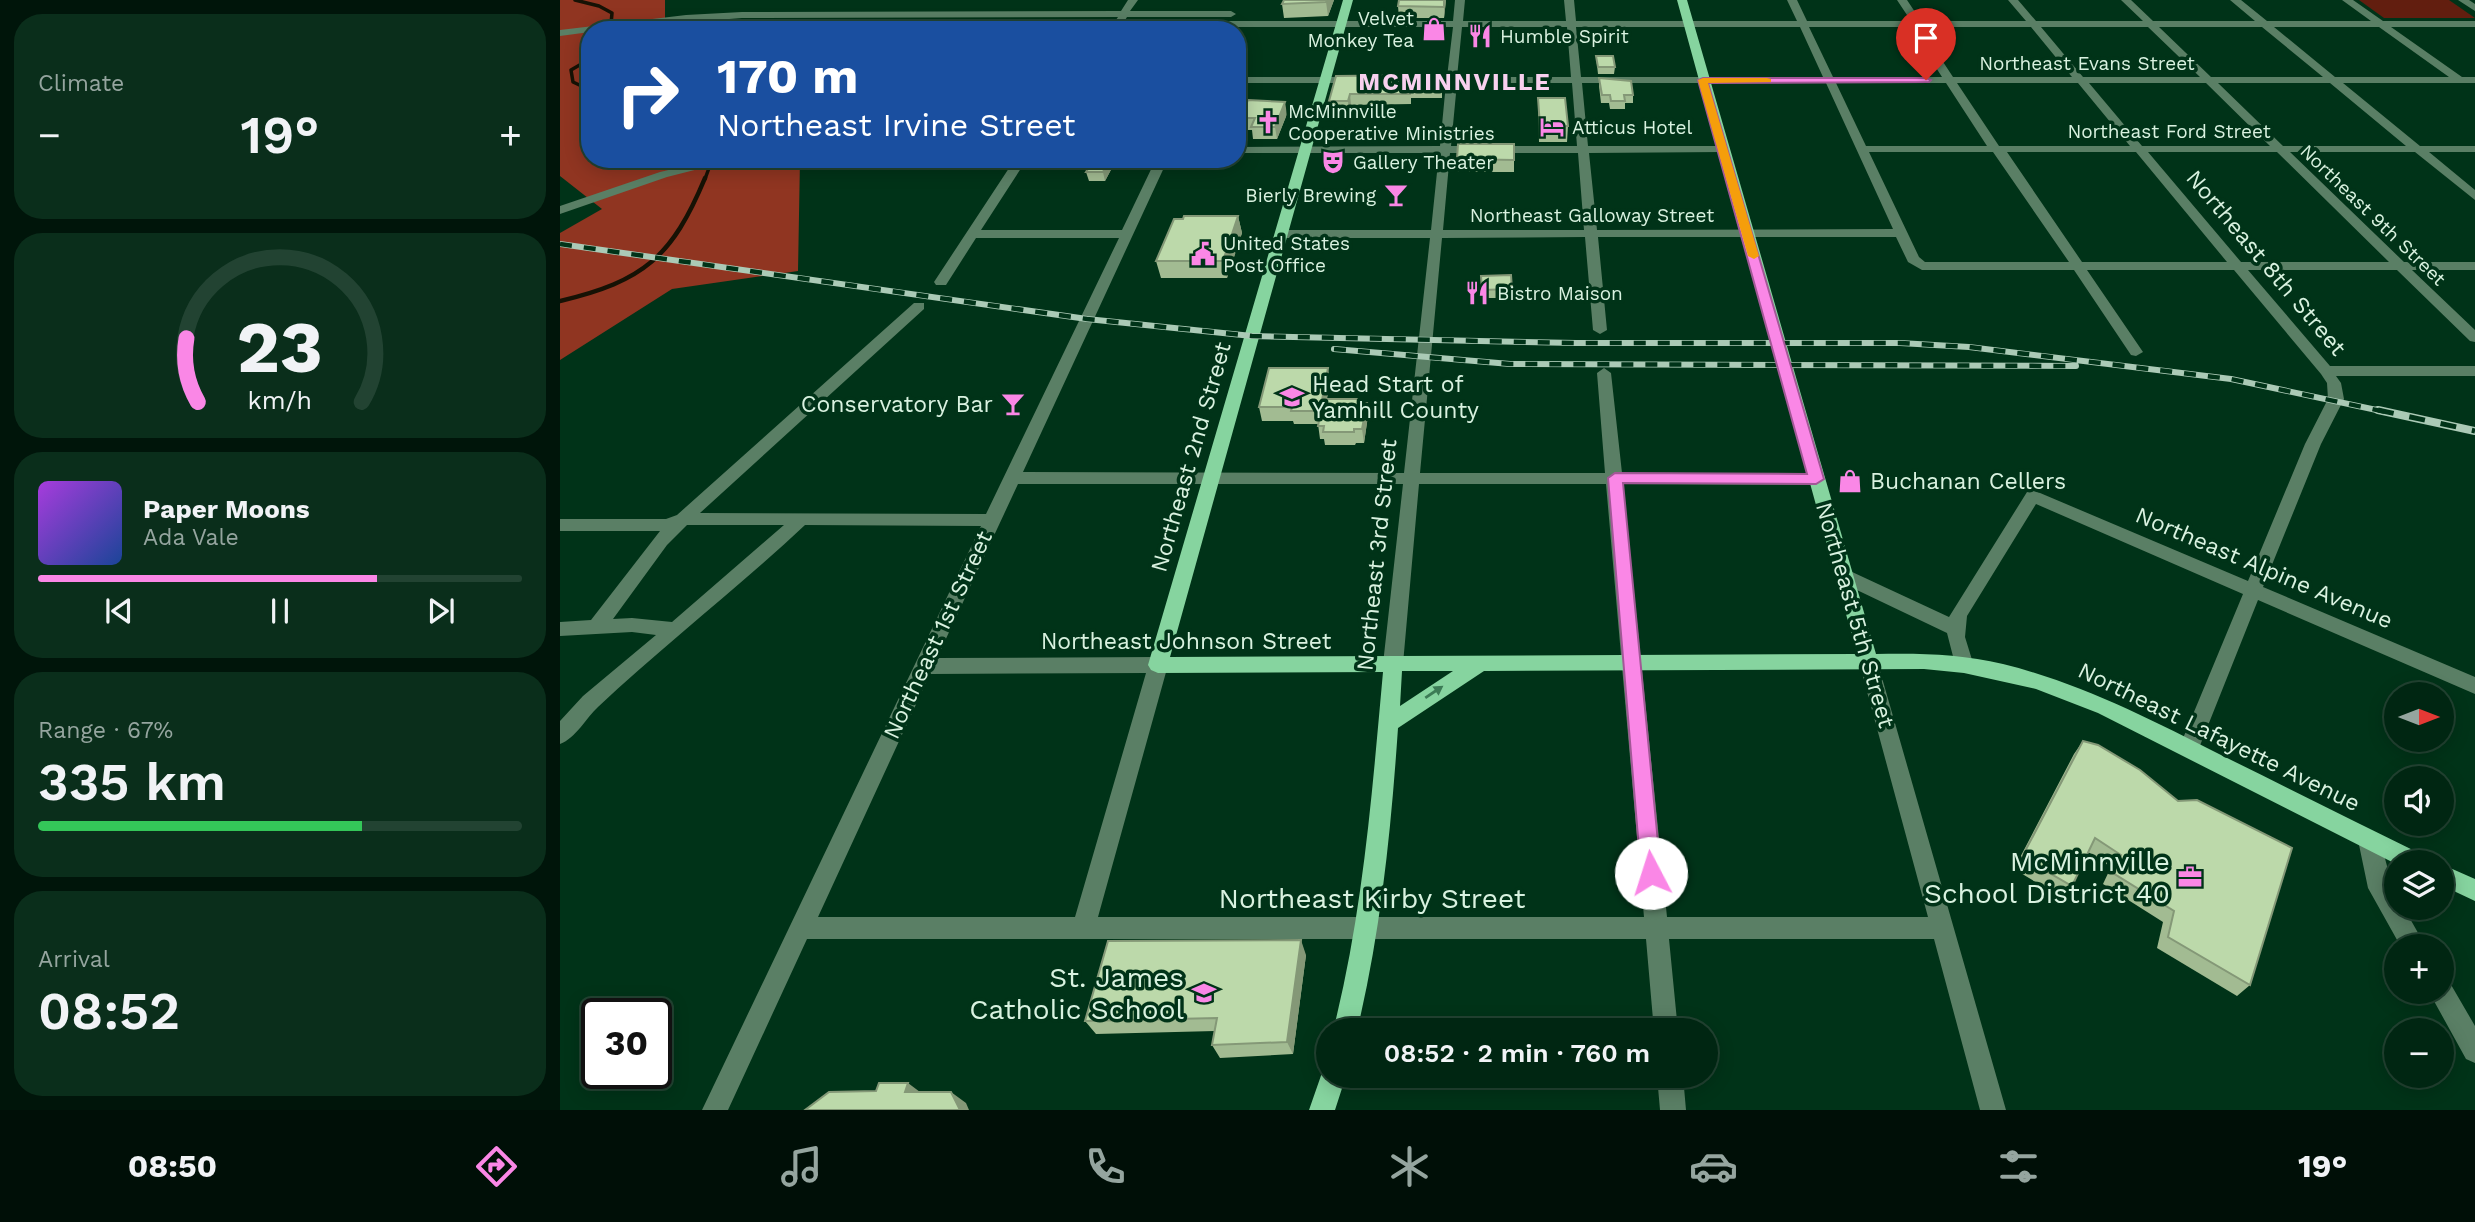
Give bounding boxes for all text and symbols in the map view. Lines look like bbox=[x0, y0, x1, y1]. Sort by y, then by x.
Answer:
place label: Velvet Monkey Tea bbox=[1307, 7, 1414, 52]
pin bbox=[1896, 8, 1956, 80]
shop icon: Velvet Monkey Tea bbox=[1420, 15, 1448, 43]
icon: arrive bbox=[1907, 19, 1945, 57]
restaurant icon: Humble Spirit bbox=[1466, 22, 1494, 50]
place label: Humble Spirit bbox=[1500, 25, 1629, 48]
text: 170 m bbox=[717, 47, 858, 105]
icon: right bbox=[602, 49, 693, 140]
street label: Northeast Evans Street bbox=[1979, 52, 2195, 75]
district label: MCMINNVILLE bbox=[1358, 68, 1552, 96]
text: Climate bbox=[38, 70, 124, 97]
place label: McMinnville Cooperative Ministries bbox=[1288, 100, 1495, 145]
text: 19° bbox=[241, 105, 319, 166]
text: Northeast Irvine Street bbox=[717, 106, 1076, 144]
church icon: McMinnville Cooperative Ministries bbox=[1254, 108, 1282, 136]
text: − bbox=[38, 113, 61, 157]
text: + bbox=[499, 113, 522, 157]
hotel icon: Atticus Hotel bbox=[1538, 113, 1566, 141]
place label: Atticus Hotel bbox=[1572, 116, 1692, 139]
street label: Northeast Ford Street bbox=[2067, 120, 2271, 143]
street label: Northeast 9th Street bbox=[2295, 140, 2451, 290]
theatre icon: Gallery Theater bbox=[1319, 148, 1347, 176]
place label: Gallery Theater bbox=[1353, 151, 1494, 174]
street label: Northeast 8th Street bbox=[2180, 165, 2352, 362]
bar icon: Bierly Brewing bbox=[1382, 181, 1410, 209]
place label: Bierly Brewing bbox=[1245, 184, 1377, 207]
street label: Northeast Galloway Street bbox=[1470, 204, 1714, 227]
place label: United States Post Office bbox=[1223, 232, 1350, 277]
public building icon: United States Post Office bbox=[1189, 240, 1217, 268]
restaurant icon: Bistro Maison bbox=[1463, 279, 1491, 307]
place label: Bistro Maison bbox=[1497, 282, 1623, 305]
text: 23 bbox=[237, 304, 323, 390]
street label: Northeast 2nd Street bbox=[1145, 339, 1237, 575]
place label: Head Start of Yamhill County bbox=[1312, 371, 1479, 424]
school or university icon: Head Start of Yamhill County bbox=[1278, 383, 1306, 411]
text: km/h bbox=[248, 386, 312, 415]
bar icon: Conservatory Bar bbox=[999, 390, 1027, 418]
place label: Conservatory Bar bbox=[801, 391, 993, 418]
street label: Northeast 3rd Street bbox=[1351, 437, 1403, 672]
shop icon: Buchanan Cellers bbox=[1836, 467, 1864, 495]
place label: Buchanan Cellers bbox=[1870, 468, 2066, 495]
text: Paper Moons bbox=[143, 494, 310, 524]
street label: Northeast 5th Street bbox=[1810, 499, 1900, 731]
street label: Northeast Alpine Avenue bbox=[2131, 502, 2397, 634]
text: Ada Vale bbox=[143, 524, 239, 551]
street label: Northeast 1st Street bbox=[878, 526, 998, 743]
icon: previous bbox=[100, 592, 138, 630]
icon: pause bbox=[261, 592, 299, 630]
icon: next bbox=[422, 592, 460, 630]
street label: Northeast Johnson Street bbox=[1041, 628, 1332, 655]
street label: Northeast Lafayette Avenue bbox=[2074, 657, 2364, 817]
north arrow bbox=[2384, 682, 2454, 752]
map controls bbox=[2384, 682, 2454, 1088]
one-way arrow bbox=[1425, 685, 1443, 699]
text: Range · 67% bbox=[38, 717, 173, 744]
text: 335 km bbox=[38, 752, 226, 813]
button: sound bbox=[2384, 766, 2454, 836]
position arrow bbox=[1614, 836, 1688, 910]
place label: McMinnville School District 40 bbox=[1924, 845, 2170, 910]
button: layers bbox=[2384, 850, 2454, 920]
office icon: McMinnville School District 40 bbox=[2176, 863, 2204, 891]
street label: Northeast Kirby Street bbox=[1219, 882, 1526, 915]
button: + bbox=[2384, 934, 2454, 1004]
text: Arrival bbox=[38, 946, 110, 973]
place label: St. James Catholic School bbox=[969, 961, 1184, 1026]
school or university icon: St. James Catholic School bbox=[1190, 979, 1218, 1007]
text: 08:52 bbox=[38, 981, 180, 1042]
speed limit sign: 30 bbox=[581, 998, 672, 1089]
button: − bbox=[2384, 1018, 2454, 1088]
text: 08:52 · 2 min · 760 m bbox=[1384, 1038, 1650, 1068]
icon: directions bbox=[472, 1142, 521, 1191]
icon: music bbox=[777, 1142, 826, 1191]
icon: phone bbox=[1081, 1142, 1130, 1191]
icon: climate bbox=[1385, 1142, 1434, 1191]
icon: car bbox=[1689, 1142, 1738, 1191]
icon: filters bbox=[1994, 1142, 2043, 1191]
text: 08:50 bbox=[128, 1147, 217, 1185]
text: 19° bbox=[2298, 1147, 2347, 1185]

